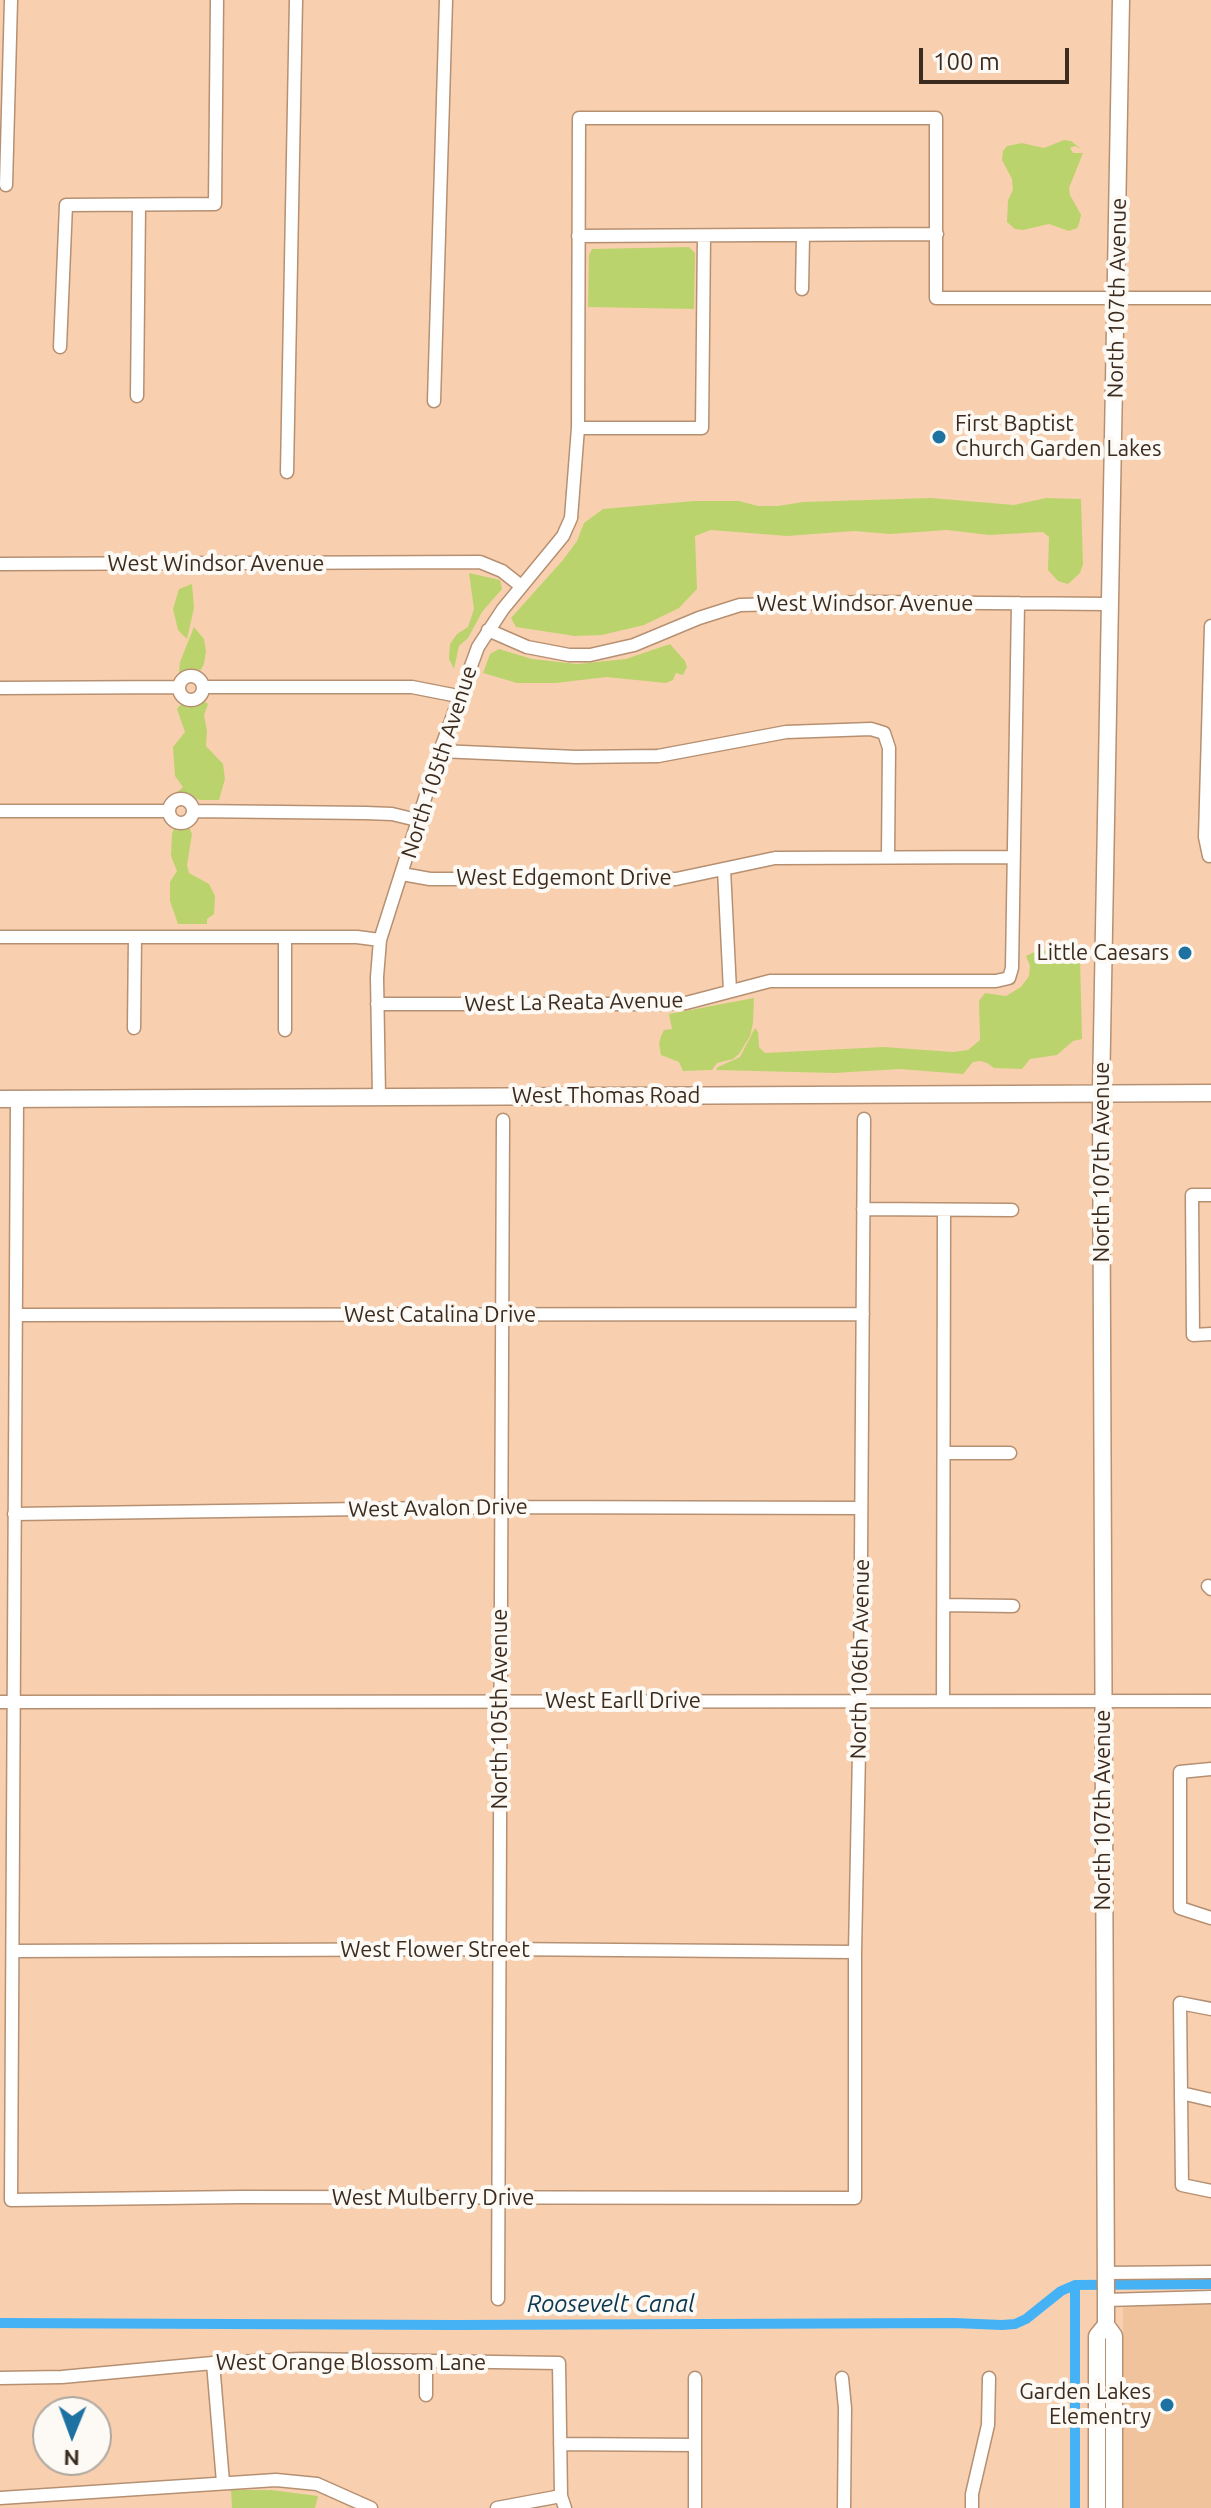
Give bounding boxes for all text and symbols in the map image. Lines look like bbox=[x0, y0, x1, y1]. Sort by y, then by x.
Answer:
scale bar bbox=[923, 32, 1073, 82]
text: 100 m bbox=[933, 48, 1000, 75]
street label: North 107th Avenue bbox=[1102, 197, 1132, 399]
place label: First Baptist Church Garden Lakes bbox=[955, 411, 1162, 462]
marker: First Baptist Church Garden Lakes bbox=[930, 428, 948, 446]
street label: West Windsor Avenue bbox=[108, 551, 324, 577]
street label: West Windsor Avenue bbox=[757, 591, 973, 617]
street label: North 105th Avenue bbox=[395, 662, 483, 862]
street label: West Edgemont Drive bbox=[456, 865, 672, 891]
place label: Little Caesars bbox=[1037, 940, 1169, 966]
marker: Little Caesars bbox=[1176, 944, 1194, 962]
street label: West La Reata Avenue bbox=[464, 987, 684, 1017]
street label: North 107th Avenue bbox=[1089, 1062, 1115, 1262]
street label: West Thomas Road bbox=[512, 1083, 700, 1109]
street label: West Catalina Drive bbox=[344, 1302, 536, 1328]
street label: West Avalon Drive bbox=[348, 1493, 528, 1523]
street label: North 106th Avenue bbox=[845, 1558, 875, 1760]
street label: North 105th Avenue bbox=[487, 1609, 513, 1809]
street label: West Earll Drive bbox=[545, 1688, 701, 1714]
street label: North 107th Avenue bbox=[1090, 1710, 1116, 1910]
street label: West Flower Street bbox=[340, 1937, 530, 1963]
street label: West Mulberry Drive bbox=[332, 2185, 534, 2211]
water label: Roosevelt Canal bbox=[527, 2290, 695, 2318]
street label: West Orange Blossom Lane bbox=[216, 2350, 486, 2376]
place label: Garden Lakes Elementry bbox=[1019, 2379, 1151, 2430]
north arrow bbox=[32, 2396, 112, 2476]
marker: Garden Lakes Elementry bbox=[1158, 2396, 1176, 2414]
text: N bbox=[63, 2446, 80, 2471]

